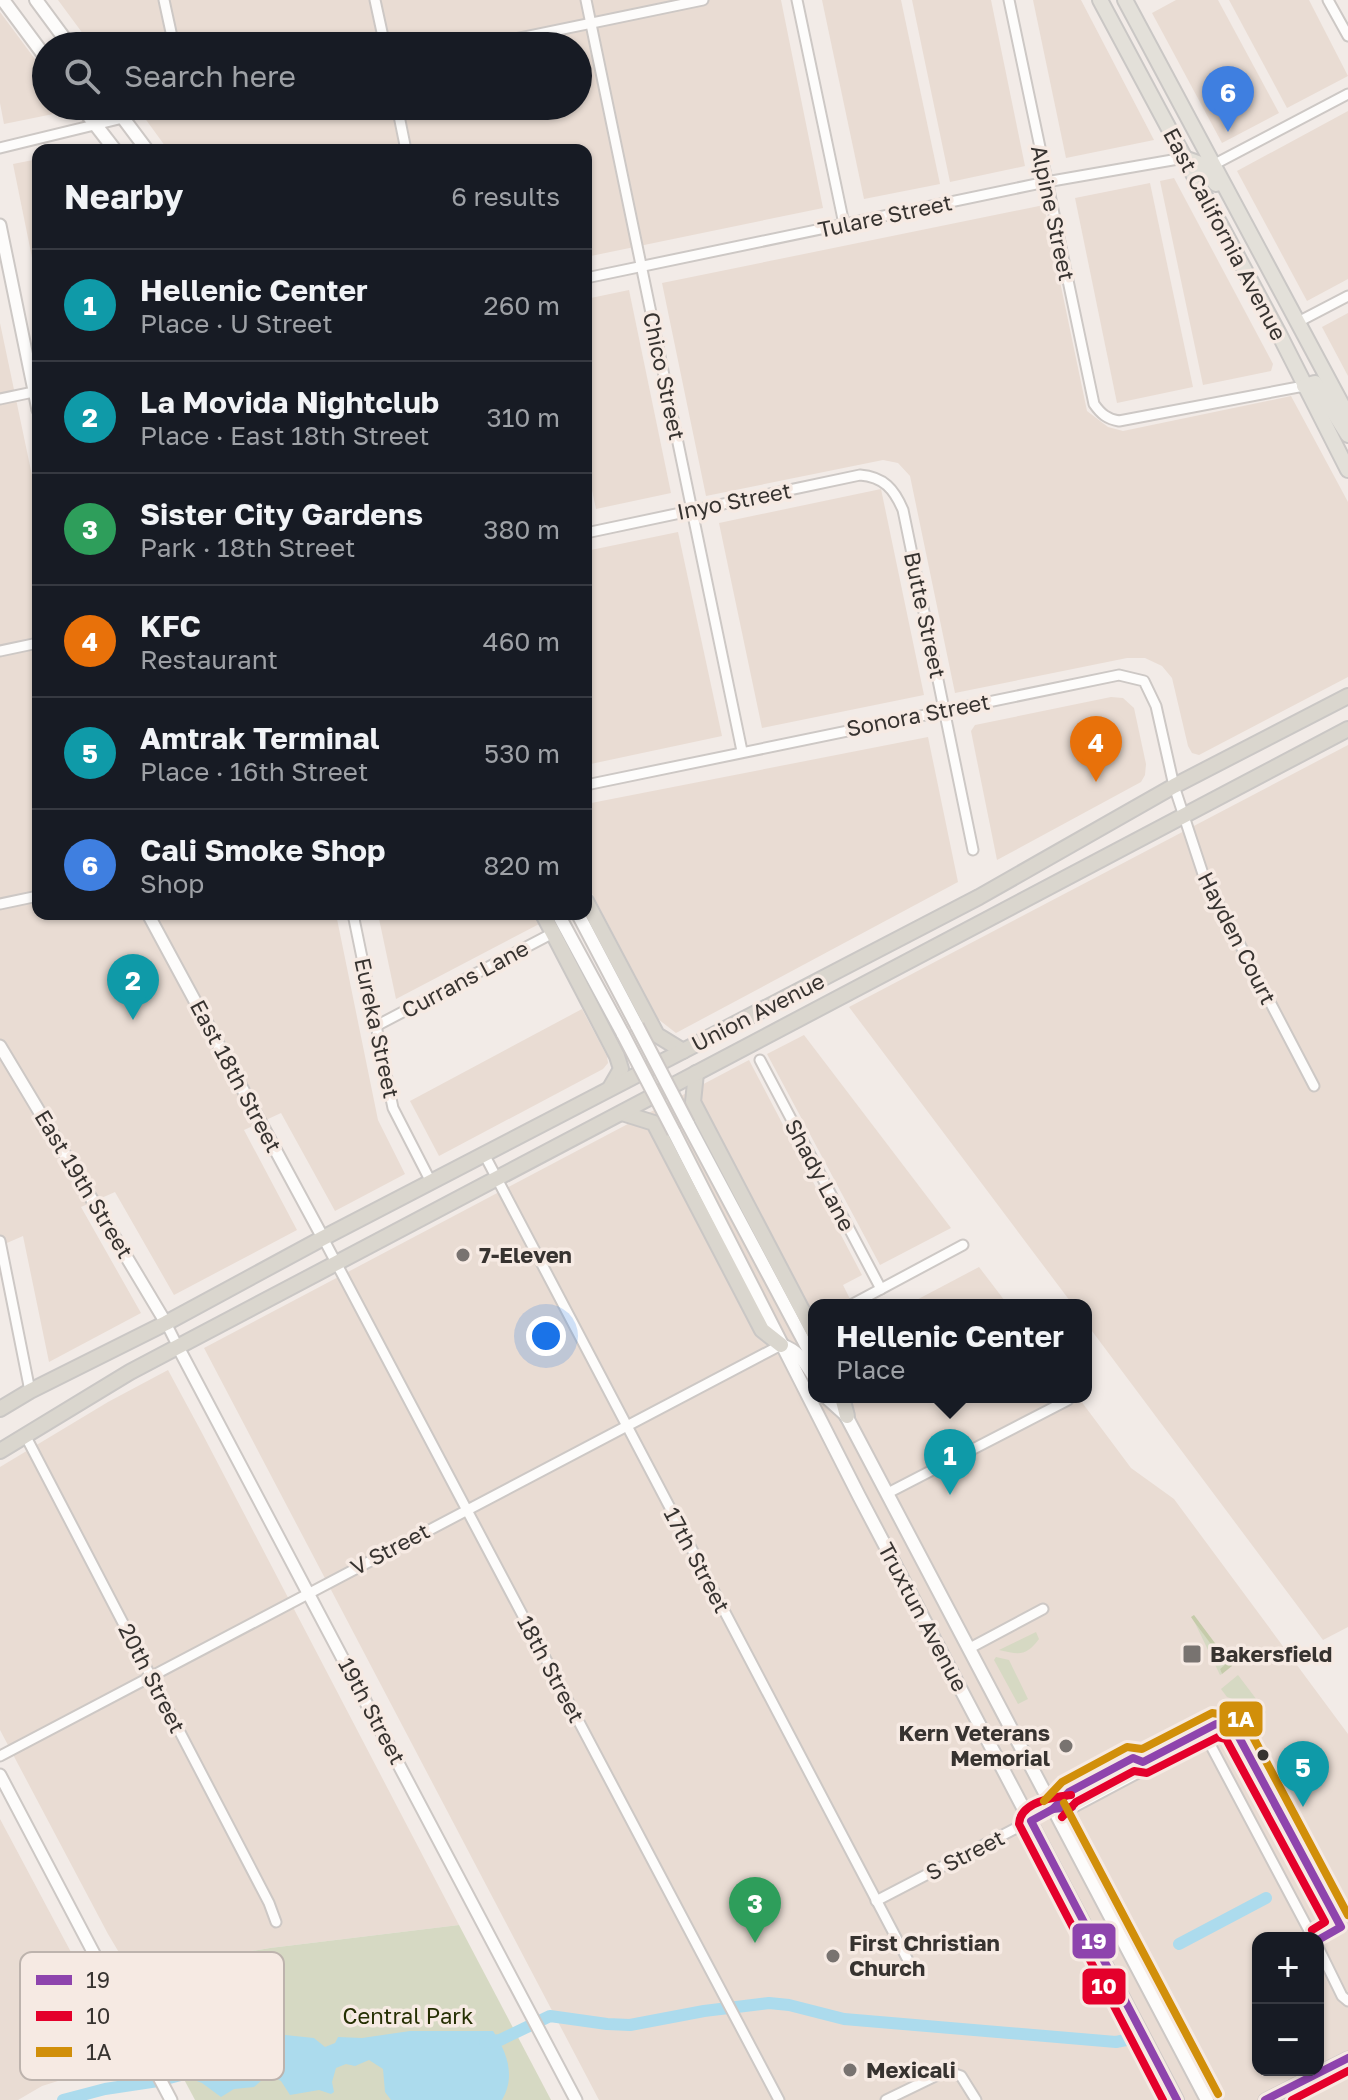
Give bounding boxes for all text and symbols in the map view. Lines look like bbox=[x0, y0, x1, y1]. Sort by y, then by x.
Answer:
search box bbox=[32, 32, 592, 120]
icon: search bbox=[60, 54, 104, 98]
text: Search here bbox=[124, 58, 296, 94]
pin: 6 bbox=[1202, 66, 1254, 132]
street label: East California Avenue bbox=[1158, 123, 1293, 345]
street label: Alpine Street bbox=[1026, 143, 1081, 283]
text: Nearby bbox=[64, 176, 184, 216]
text: 6 results bbox=[451, 181, 560, 212]
street label: Tulare Street bbox=[815, 188, 954, 243]
text: Hellenic Center bbox=[140, 272, 368, 308]
text: 1 bbox=[83, 290, 97, 321]
text: 260 m bbox=[484, 290, 560, 321]
text: Place · U Street bbox=[140, 308, 333, 339]
street label: Chico Street bbox=[638, 309, 691, 442]
text: La Movida Nightclub bbox=[140, 384, 439, 420]
text: 2 bbox=[82, 402, 98, 433]
text: 310 m bbox=[487, 402, 560, 433]
text: Place · East 18th Street bbox=[140, 420, 429, 451]
street label: Inyo Street bbox=[675, 476, 793, 525]
text: Sister City Gardens bbox=[140, 496, 423, 532]
text: 3 bbox=[82, 514, 98, 545]
text: 380 m bbox=[483, 514, 560, 545]
text: Park · 18th Street bbox=[140, 532, 355, 563]
street label: Butte Street bbox=[899, 549, 952, 681]
text: KFC bbox=[140, 608, 201, 644]
text: 4 bbox=[82, 626, 98, 657]
text: 460 m bbox=[483, 626, 560, 657]
text: Restaurant bbox=[140, 644, 278, 675]
street label: Sonora Street bbox=[844, 687, 992, 742]
pin: 4 bbox=[1070, 716, 1122, 782]
text: Amtrak Terminal bbox=[140, 720, 380, 756]
text: 5 bbox=[82, 738, 98, 769]
text: 530 m bbox=[484, 738, 560, 769]
text: Place · 16th Street bbox=[140, 756, 368, 787]
text: Cali Smoke Shop bbox=[140, 832, 386, 868]
text: 6 bbox=[82, 850, 98, 881]
text: 820 m bbox=[483, 850, 560, 881]
street label: Hayden Court bbox=[1192, 867, 1282, 1009]
text: Shop bbox=[140, 868, 204, 899]
street label: Currans Lane bbox=[397, 934, 533, 1023]
pin: 2 bbox=[107, 954, 159, 1020]
street label: Eureka Street bbox=[349, 955, 406, 1101]
street label: Union Avenue bbox=[687, 967, 829, 1057]
street label: East 18th Street bbox=[185, 995, 288, 1157]
street label: East 19th Street bbox=[29, 1105, 139, 1263]
street label: Shady Lane bbox=[780, 1114, 861, 1235]
place label: 7-Eleven bbox=[479, 1241, 572, 1268]
marker: 7-Eleven bbox=[454, 1246, 472, 1264]
popup bbox=[808, 1299, 1092, 1403]
your location bbox=[526, 1316, 566, 1356]
text: Hellenic Center bbox=[836, 1318, 1064, 1354]
text: Place bbox=[836, 1354, 905, 1385]
pin: 1 bbox=[924, 1429, 976, 1495]
street label: 17th Street bbox=[658, 1503, 736, 1617]
street label: V Street bbox=[346, 1517, 434, 1581]
street label: Truxtun Avenue bbox=[873, 1538, 974, 1696]
street label: 18th Street bbox=[512, 1611, 591, 1727]
street label: 20th Street bbox=[113, 1618, 192, 1737]
place label: Bakersfield bbox=[1210, 1640, 1332, 1667]
marker: Bakersfield bbox=[1181, 1643, 1203, 1665]
street label: 19th Street bbox=[333, 1653, 412, 1769]
line badge: 1A bbox=[1218, 1700, 1264, 1738]
text: 1A bbox=[1228, 1705, 1255, 1732]
place label: Kern Veterans Memorial bbox=[899, 1719, 1050, 1771]
marker: Kern Veterans Memorial bbox=[1057, 1737, 1075, 1755]
pin: 5 bbox=[1277, 1741, 1329, 1807]
unlabelled marker bbox=[1255, 1747, 1271, 1763]
street label: S Street bbox=[921, 1823, 1009, 1886]
pin: 3 bbox=[729, 1877, 781, 1943]
line badge: 19 bbox=[1071, 1922, 1117, 1960]
text: 19 bbox=[1081, 1927, 1107, 1954]
place label: First Christian Church bbox=[849, 1929, 1000, 1981]
map controls bbox=[1252, 1932, 1324, 2076]
button: + bbox=[1252, 1932, 1324, 2004]
marker: First Christian Church bbox=[824, 1947, 842, 1965]
legend bbox=[20, 1952, 284, 2080]
text: 19 bbox=[86, 1966, 110, 1993]
line badge: 10 bbox=[1081, 1967, 1127, 2006]
text: 10 bbox=[1091, 1972, 1117, 1999]
text: 10 bbox=[86, 2002, 110, 2029]
park label: Central Park bbox=[343, 2002, 473, 2029]
button: − bbox=[1252, 2004, 1324, 2076]
text: 1A bbox=[86, 2038, 112, 2065]
place label: Mexicali bbox=[866, 2056, 956, 2083]
marker: Mexicali bbox=[841, 2061, 859, 2079]

